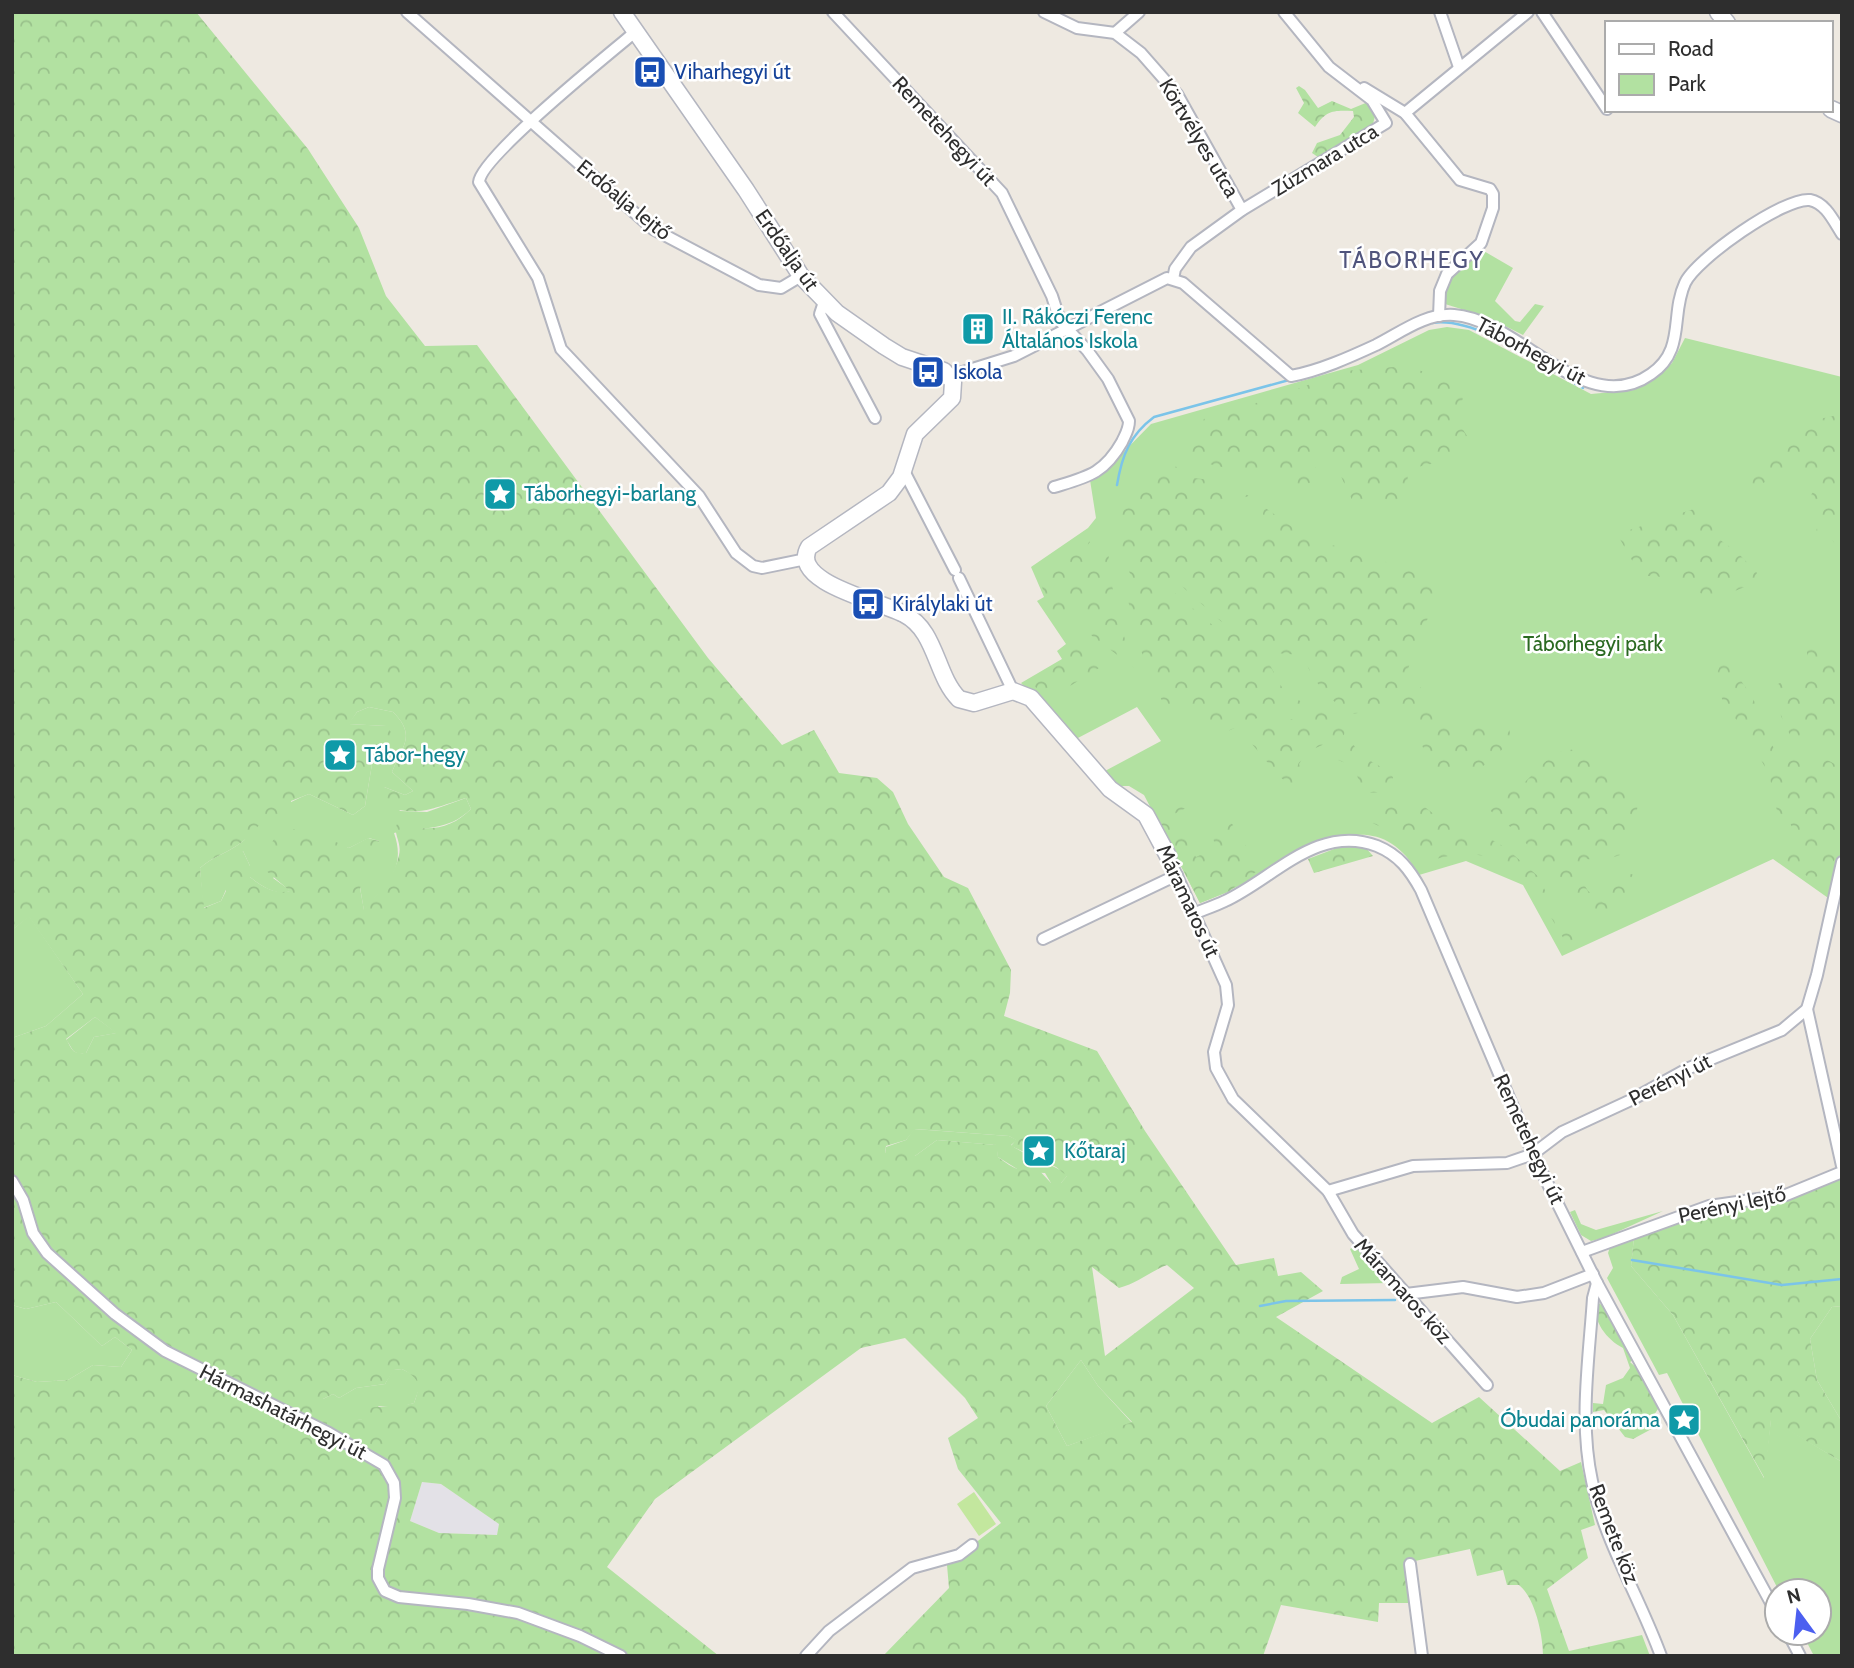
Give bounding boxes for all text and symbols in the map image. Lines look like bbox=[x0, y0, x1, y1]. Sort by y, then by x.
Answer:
legend bbox=[1605, 21, 1833, 112]
text: Road bbox=[1668, 36, 1714, 61]
bus stop icon: Viharhegyi út bbox=[631, 53, 669, 91]
place label: Viharhegyi út bbox=[674, 59, 791, 84]
street label: Remetehegyi út bbox=[887, 71, 1001, 191]
text: Park bbox=[1668, 71, 1706, 96]
street label: Körtvélyes utca bbox=[1154, 74, 1245, 202]
street label: Zúzmara utca bbox=[1267, 118, 1382, 201]
street label: Erdőalja lejtő bbox=[572, 154, 676, 246]
street label: Erdőalja út bbox=[750, 204, 824, 296]
district label: TÁBORHEGY bbox=[1339, 245, 1485, 274]
place label: II. Rákóczi Ferenc Általános Iskola bbox=[1002, 304, 1153, 353]
building icon: II. Rákóczi Ferenc Általános Iskola bbox=[959, 310, 997, 348]
street label: Táborhegyi út bbox=[1472, 311, 1590, 390]
bus stop icon: Iskola bbox=[909, 353, 947, 391]
place label: Iskola bbox=[953, 359, 1002, 384]
place icon: Táborhegyi-barlang bbox=[481, 475, 519, 513]
place label: Táborhegyi-barlang bbox=[524, 481, 697, 506]
bus stop icon: Királylaki út bbox=[849, 585, 887, 623]
place label: Királylaki út bbox=[892, 591, 993, 616]
park label: Táborhegyi park bbox=[1523, 631, 1664, 656]
place icon: Tábor-hegy bbox=[321, 736, 359, 774]
place label: Tábor-hegy bbox=[364, 742, 466, 767]
street label: Máramaros út bbox=[1151, 840, 1225, 961]
street label: Perényi út bbox=[1624, 1048, 1715, 1111]
street label: Remetehegyi út bbox=[1488, 1070, 1570, 1208]
place icon: Kőtaraj bbox=[1020, 1132, 1058, 1170]
place label: Kőtaraj bbox=[1064, 1138, 1126, 1164]
street label: Perényi lejtő bbox=[1676, 1181, 1788, 1229]
street label: Máramaros köz bbox=[1349, 1233, 1457, 1349]
street label: Hármashatárhegyi út bbox=[196, 1359, 371, 1464]
place icon: Óbudai panoráma bbox=[1665, 1401, 1703, 1439]
place label: Óbudai panoráma bbox=[1500, 1407, 1660, 1432]
street label: Remete köz bbox=[1584, 1480, 1645, 1587]
north arrow bbox=[1763, 1577, 1833, 1647]
text: N bbox=[1784, 1583, 1803, 1609]

